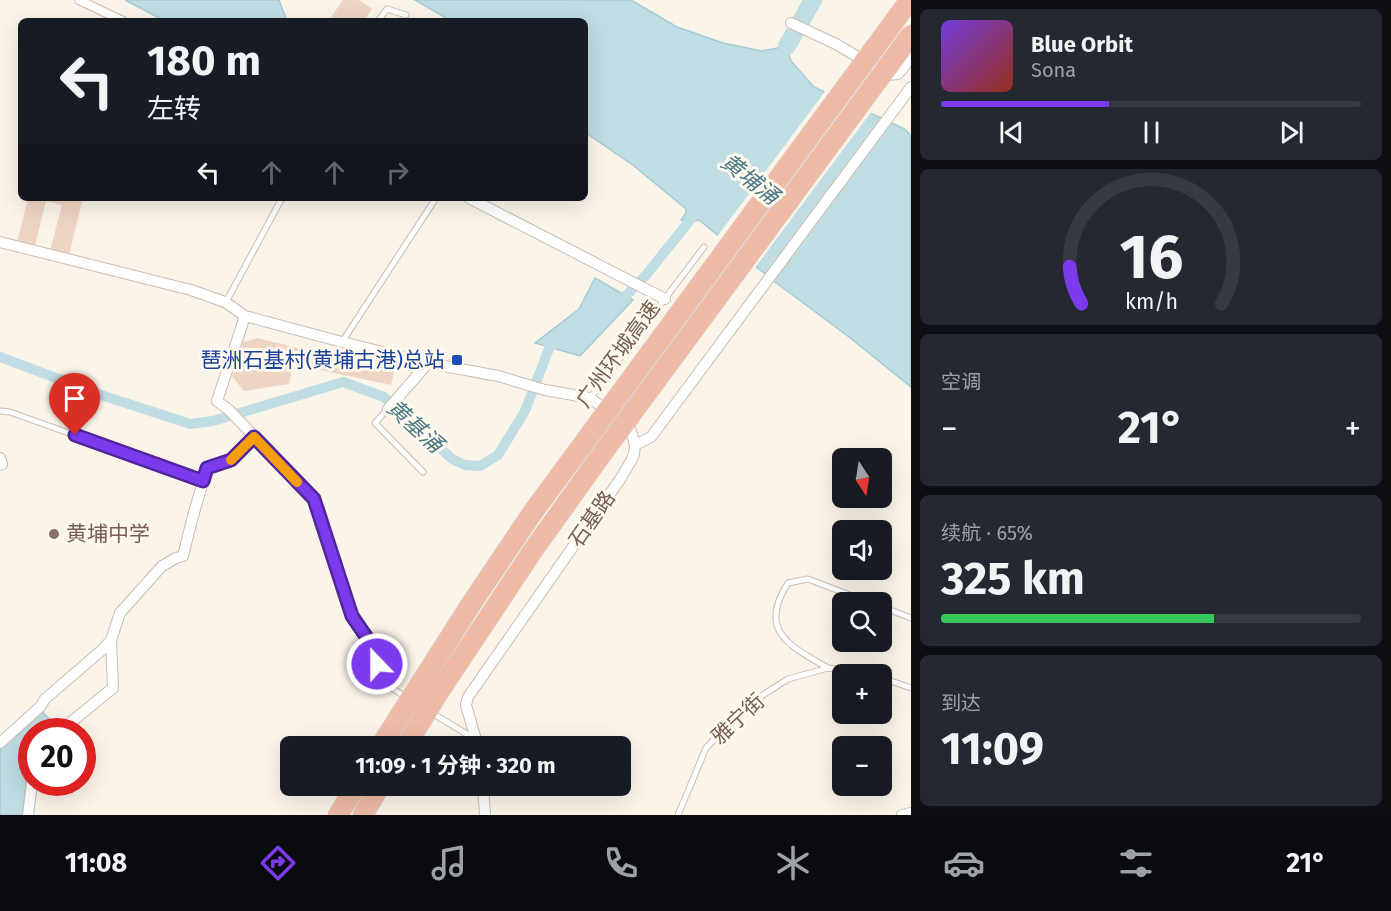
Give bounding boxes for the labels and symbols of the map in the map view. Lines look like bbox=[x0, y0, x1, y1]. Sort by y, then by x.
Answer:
water label: 黄埔涌 bbox=[716, 148, 787, 212]
street label: 广州环城高速 bbox=[570, 295, 666, 413]
place label: 琶洲石基村(黄埔古港)总站 bbox=[200, 347, 445, 373]
marker: 琶洲石基村(黄埔古港)总站 bbox=[450, 353, 464, 367]
pin bbox=[49, 373, 100, 435]
water label: 黄基涌 bbox=[381, 394, 451, 460]
north arrow bbox=[832, 448, 892, 508]
street label: 石基路 bbox=[563, 486, 621, 552]
place label: 黄埔中学 bbox=[66, 521, 150, 547]
marker: 黄埔中学 bbox=[47, 527, 61, 541]
position arrow bbox=[345, 632, 409, 696]
street label: 雅宁街 bbox=[706, 688, 770, 750]
speed limit sign: 20 bbox=[18, 718, 96, 796]

